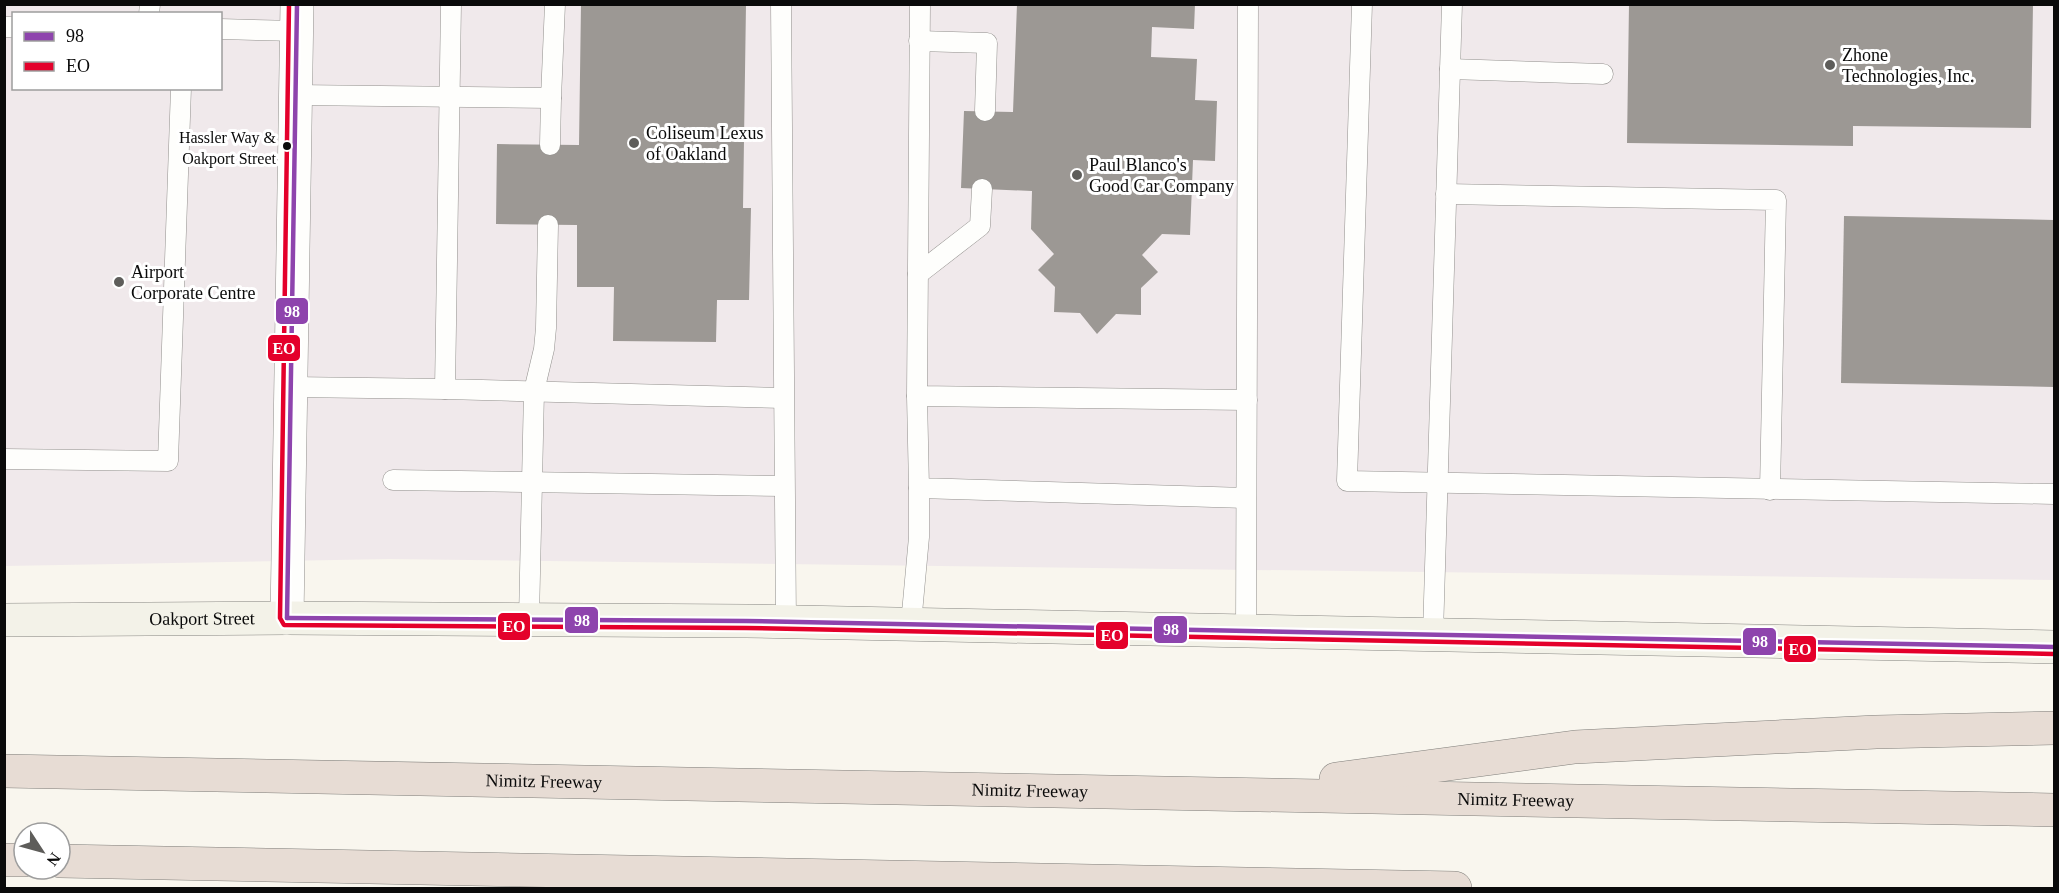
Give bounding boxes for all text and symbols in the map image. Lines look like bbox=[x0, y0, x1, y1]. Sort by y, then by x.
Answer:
legend bbox=[12, 12, 222, 90]
text: 98 bbox=[66, 26, 84, 46]
place label: Zhone Technologies, Inc. bbox=[1842, 45, 1974, 86]
text: EO bbox=[66, 56, 90, 76]
marker: Zhone Technologies, Inc. bbox=[1823, 58, 1837, 72]
place label: Coliseum Lexus of Oakland bbox=[646, 123, 764, 164]
place label: Hassler Way & Oakport Street bbox=[179, 129, 277, 168]
marker: Coliseum Lexus of Oakland bbox=[627, 136, 641, 150]
marker: Hassler Way & Oakport Street bbox=[281, 140, 293, 152]
place label: Paul Blanco's Good Car Company bbox=[1089, 155, 1234, 196]
marker: Paul Blanco's Good Car Company bbox=[1070, 168, 1084, 182]
place label: Airport Corporate Centre bbox=[131, 262, 255, 303]
marker: Airport Corporate Centre bbox=[112, 275, 126, 289]
line badge: 98 bbox=[275, 297, 309, 325]
text: 98 bbox=[284, 303, 300, 320]
line badge: EO bbox=[267, 334, 301, 362]
text: EO bbox=[272, 340, 296, 357]
line badge: 98 bbox=[564, 606, 599, 634]
street label: Oakport Street bbox=[149, 608, 255, 629]
line badge: EO bbox=[497, 612, 531, 641]
text: 98 bbox=[574, 612, 590, 629]
line badge: 98 bbox=[1153, 615, 1188, 644]
text: EO bbox=[502, 618, 526, 635]
line badge: EO bbox=[1095, 621, 1129, 650]
text: 98 bbox=[1163, 621, 1179, 638]
text: EO bbox=[1100, 627, 1124, 644]
line badge: 98 bbox=[1742, 627, 1777, 656]
text: 98 bbox=[1752, 633, 1768, 650]
line badge: EO bbox=[1783, 635, 1817, 663]
text: EO bbox=[1788, 641, 1812, 658]
street label: Nimitz Freeway bbox=[485, 770, 602, 792]
street label: Nimitz Freeway bbox=[971, 779, 1088, 802]
street label: Nimitz Freeway bbox=[1457, 789, 1574, 811]
north arrow bbox=[12, 821, 72, 881]
text: N bbox=[43, 850, 64, 870]

